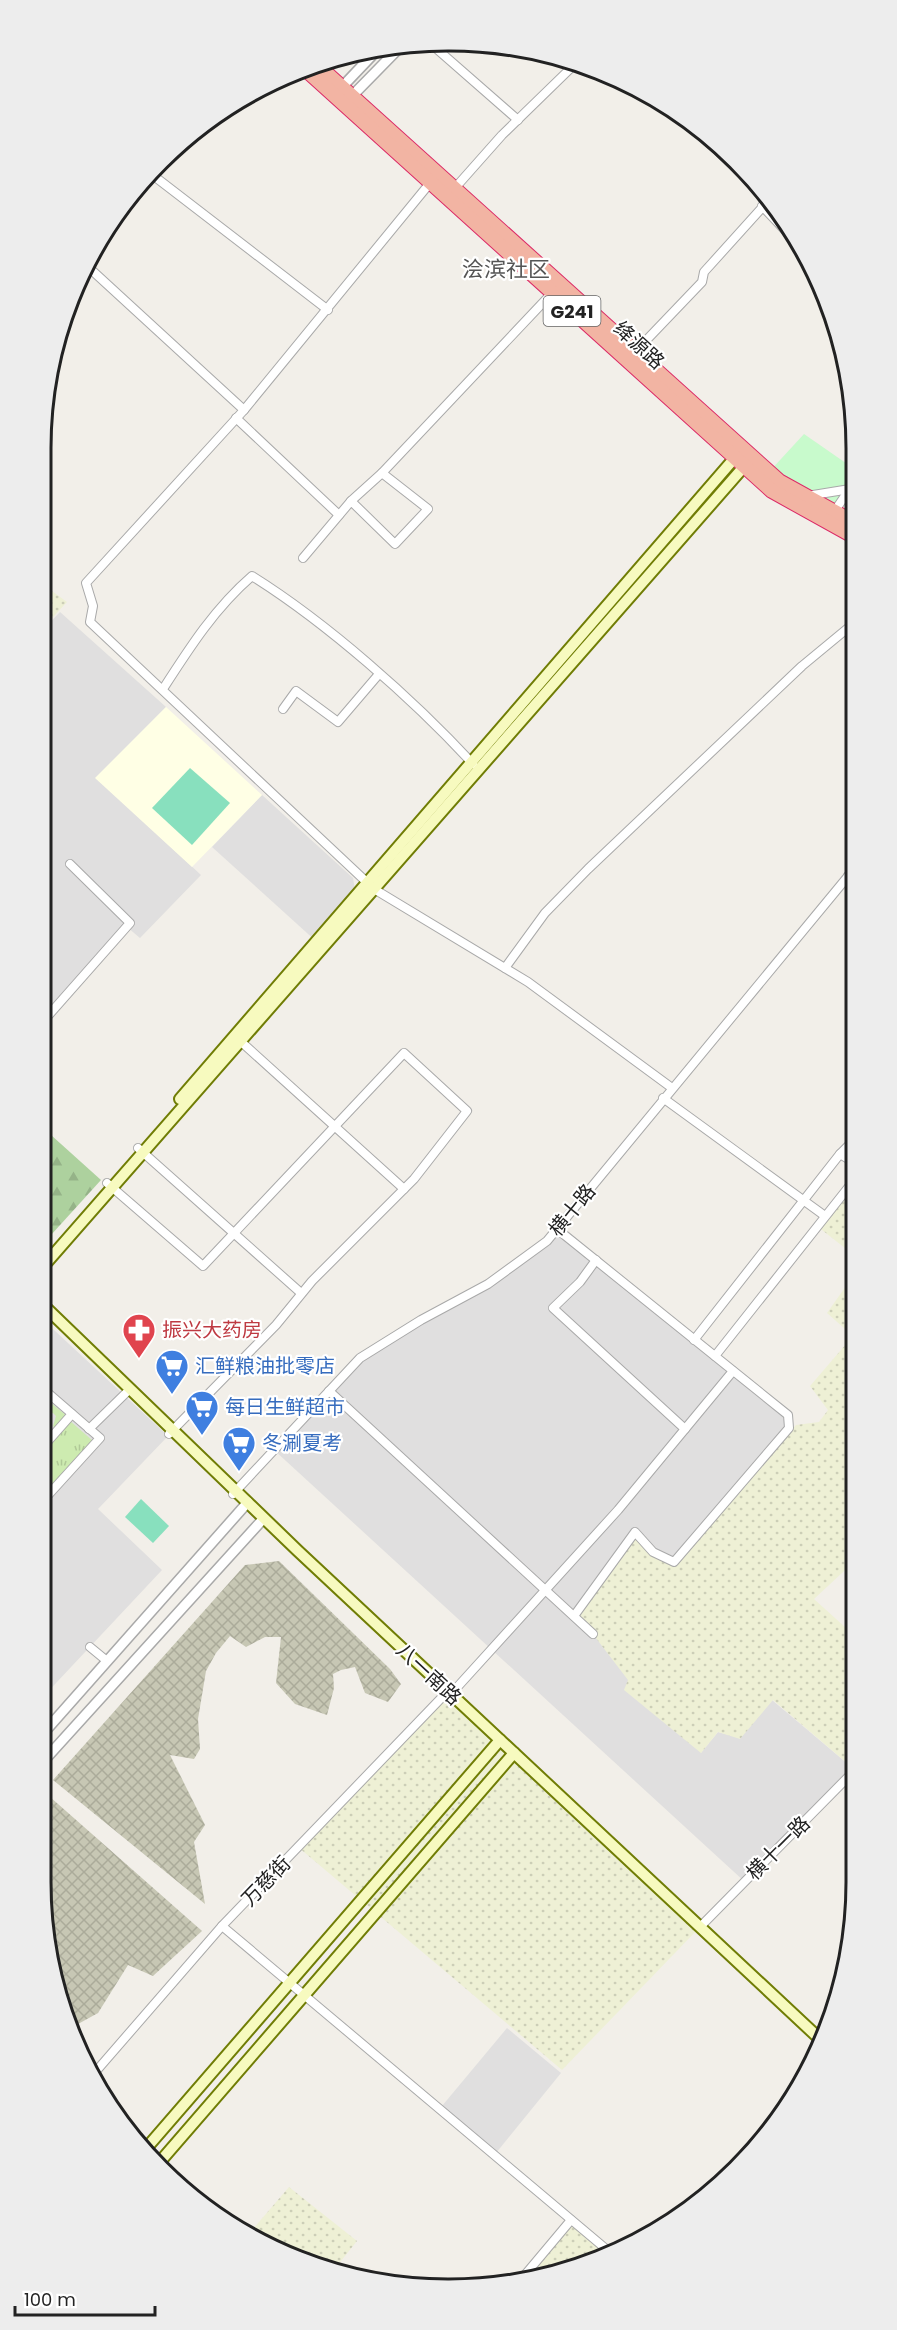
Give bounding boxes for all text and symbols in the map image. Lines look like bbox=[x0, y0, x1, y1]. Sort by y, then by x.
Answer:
district label: 浍滨社区 bbox=[462, 254, 550, 285]
road number: G241 bbox=[544, 296, 600, 326]
street label: 绛源路 bbox=[607, 315, 671, 375]
street label: 横十路 bbox=[542, 1178, 602, 1242]
pharmacy icon: 振兴大药房 bbox=[121, 1312, 157, 1359]
place label: 振兴大药房 bbox=[162, 1316, 262, 1344]
supermarket icon: 汇鲜粮油批零店 bbox=[154, 1348, 190, 1395]
place label: 汇鲜粮油批零店 bbox=[195, 1352, 335, 1380]
supermarket icon: 每日生鲜超市 bbox=[184, 1389, 220, 1436]
place label: 每日生鲜超市 bbox=[225, 1393, 345, 1421]
supermarket icon: 冬涮夏考 bbox=[221, 1425, 257, 1472]
place label: 冬涮夏考 bbox=[262, 1429, 342, 1457]
street label: 八一南路 bbox=[390, 1636, 468, 1712]
street label: 横十一路 bbox=[740, 1810, 816, 1886]
street label: 万慈街 bbox=[235, 1850, 297, 1912]
scale bar bbox=[15, 2279, 154, 2317]
text: 100 m bbox=[24, 2287, 76, 2312]

